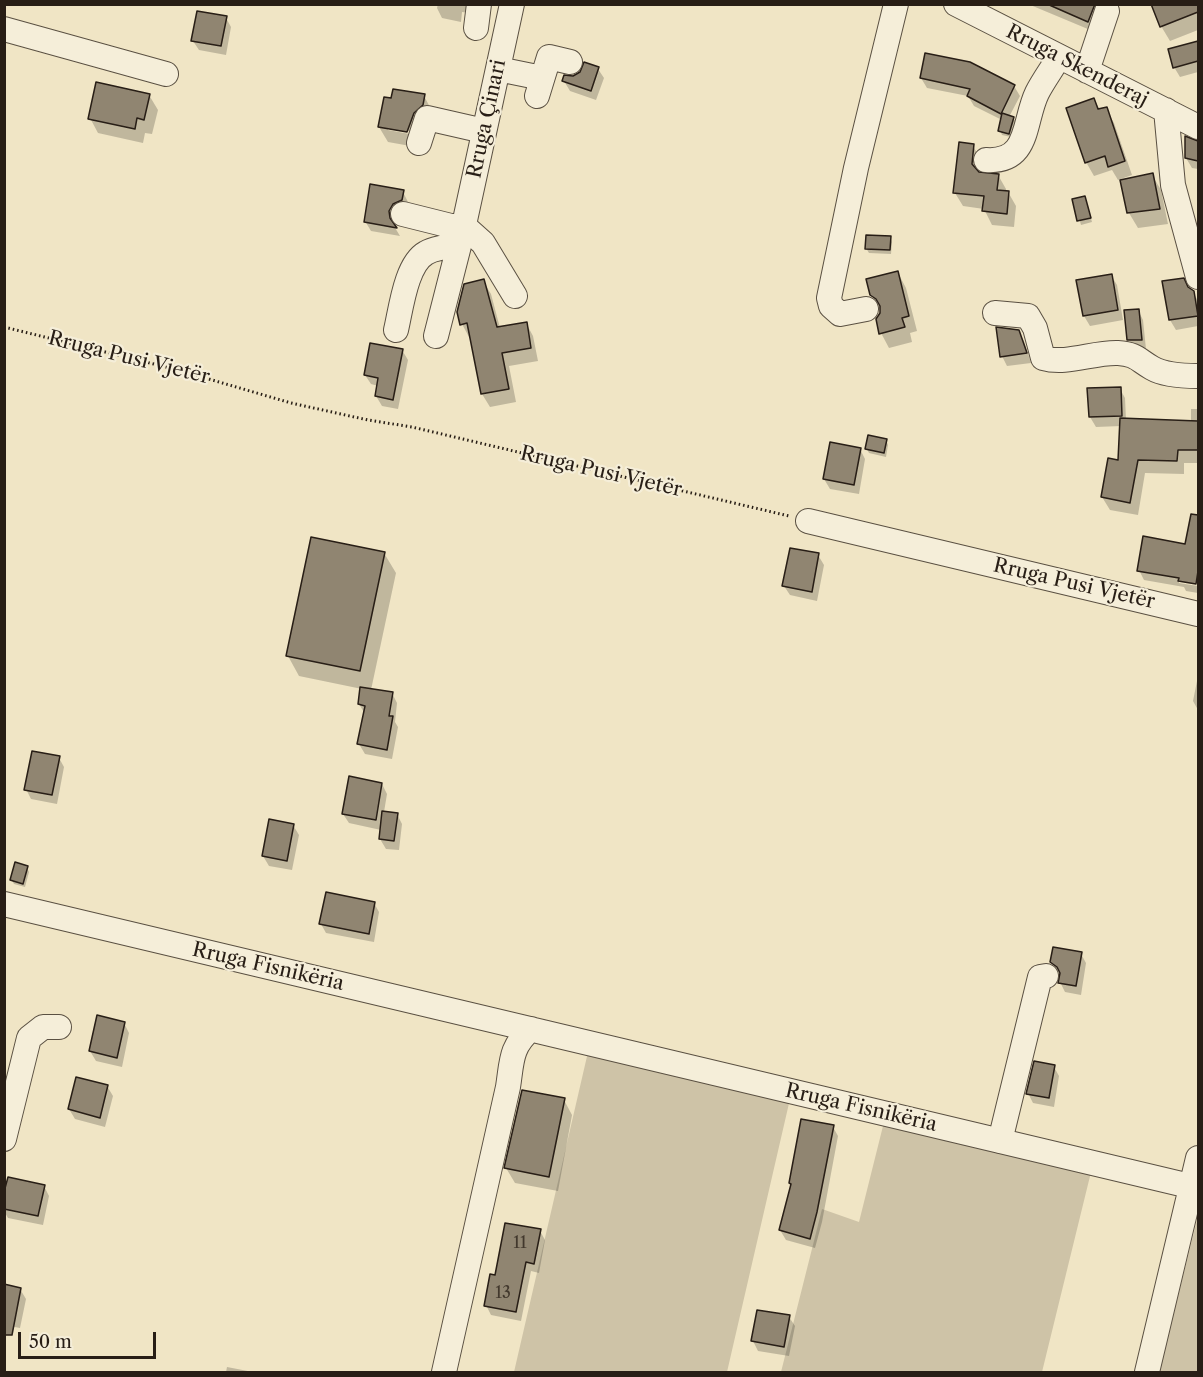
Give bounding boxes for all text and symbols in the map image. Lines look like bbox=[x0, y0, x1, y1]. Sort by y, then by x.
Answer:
street label: Rruga Skenderaj bbox=[1002, 20, 1152, 112]
street label: Rruga Çinari bbox=[463, 57, 511, 181]
street label: Rruga Pusi Vjetër bbox=[46, 326, 212, 390]
street label: Rruga Pusi Vjetër bbox=[518, 442, 684, 502]
street label: Rruga Pusi Vjetër bbox=[991, 554, 1157, 614]
street label: Rruga Fisnikëria bbox=[190, 938, 346, 996]
street label: Rruga Fisnikëria bbox=[783, 1079, 939, 1137]
house number: 11 bbox=[513, 1233, 527, 1253]
house number: 13 bbox=[495, 1283, 511, 1303]
scale bar bbox=[21, 1320, 159, 1358]
text: 50 m bbox=[29, 1331, 72, 1353]

